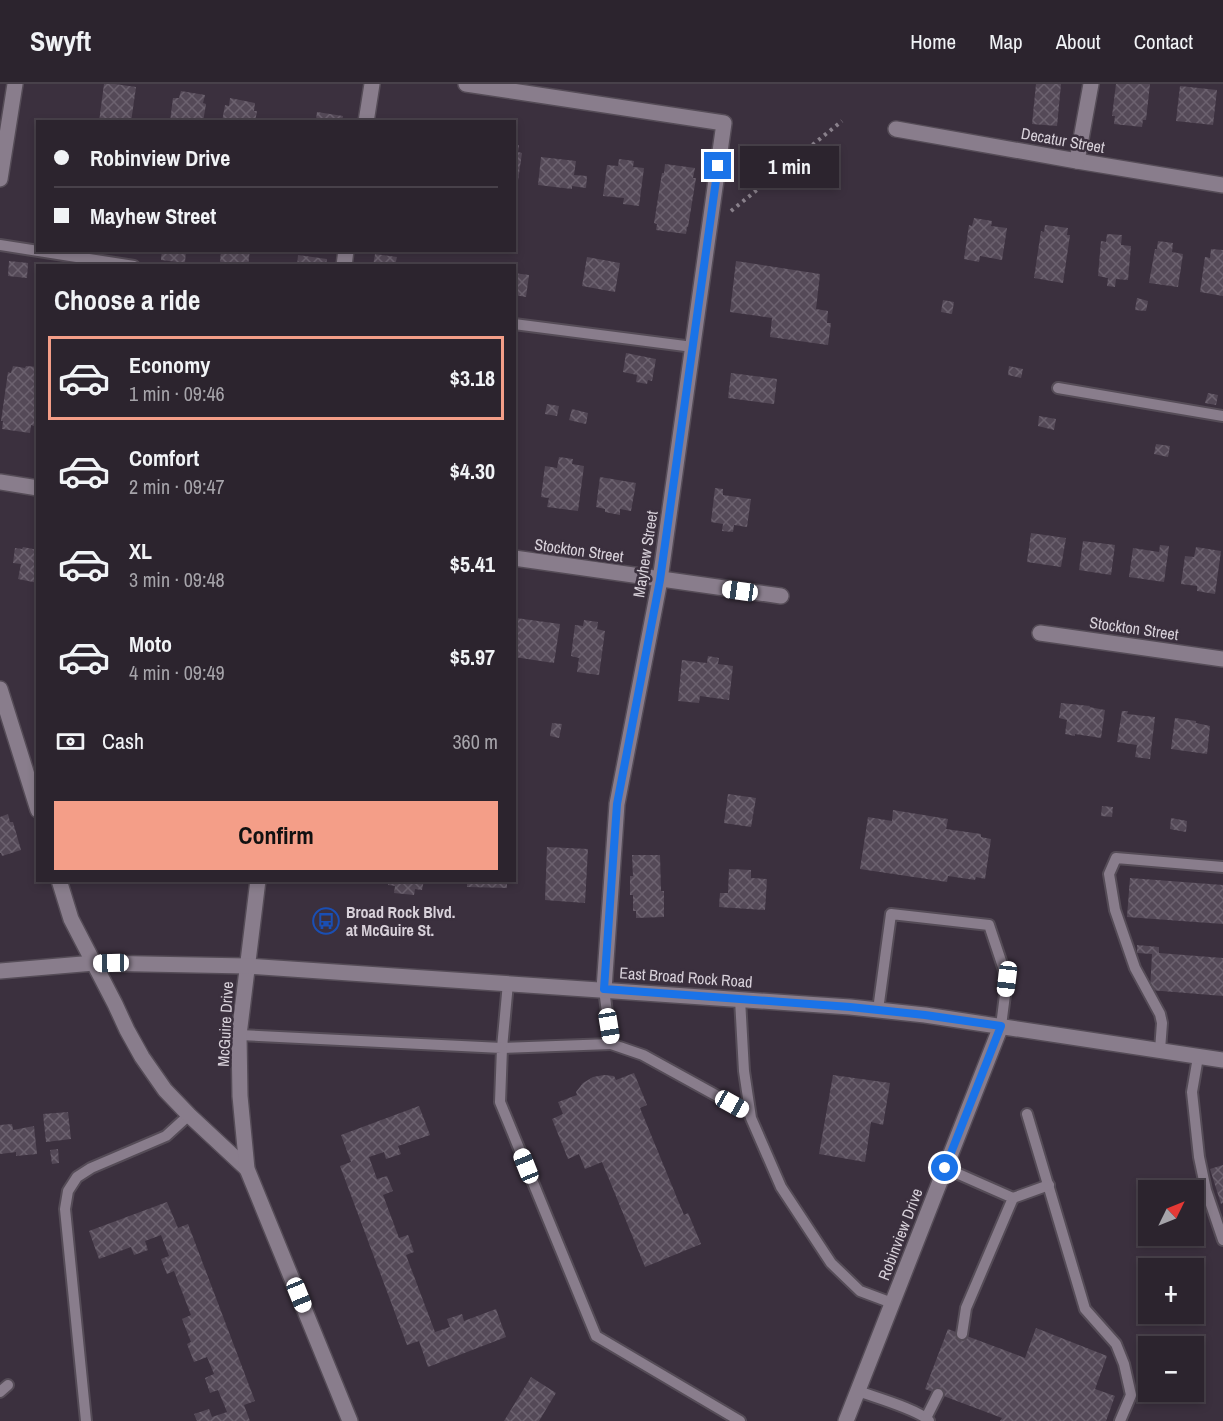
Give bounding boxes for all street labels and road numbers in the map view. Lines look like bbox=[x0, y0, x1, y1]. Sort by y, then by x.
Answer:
street label: Decatur Street bbox=[1019, 122, 1107, 158]
street label: Mayhew Street bbox=[627, 509, 663, 599]
street label: Stockton Street bbox=[533, 533, 625, 567]
street label: Stockton Street bbox=[1088, 611, 1180, 645]
street label: East Broad Rock Road bbox=[619, 961, 753, 993]
street label: McGuire Drive bbox=[212, 981, 238, 1067]
street label: Robinview Drive bbox=[872, 1185, 928, 1283]

